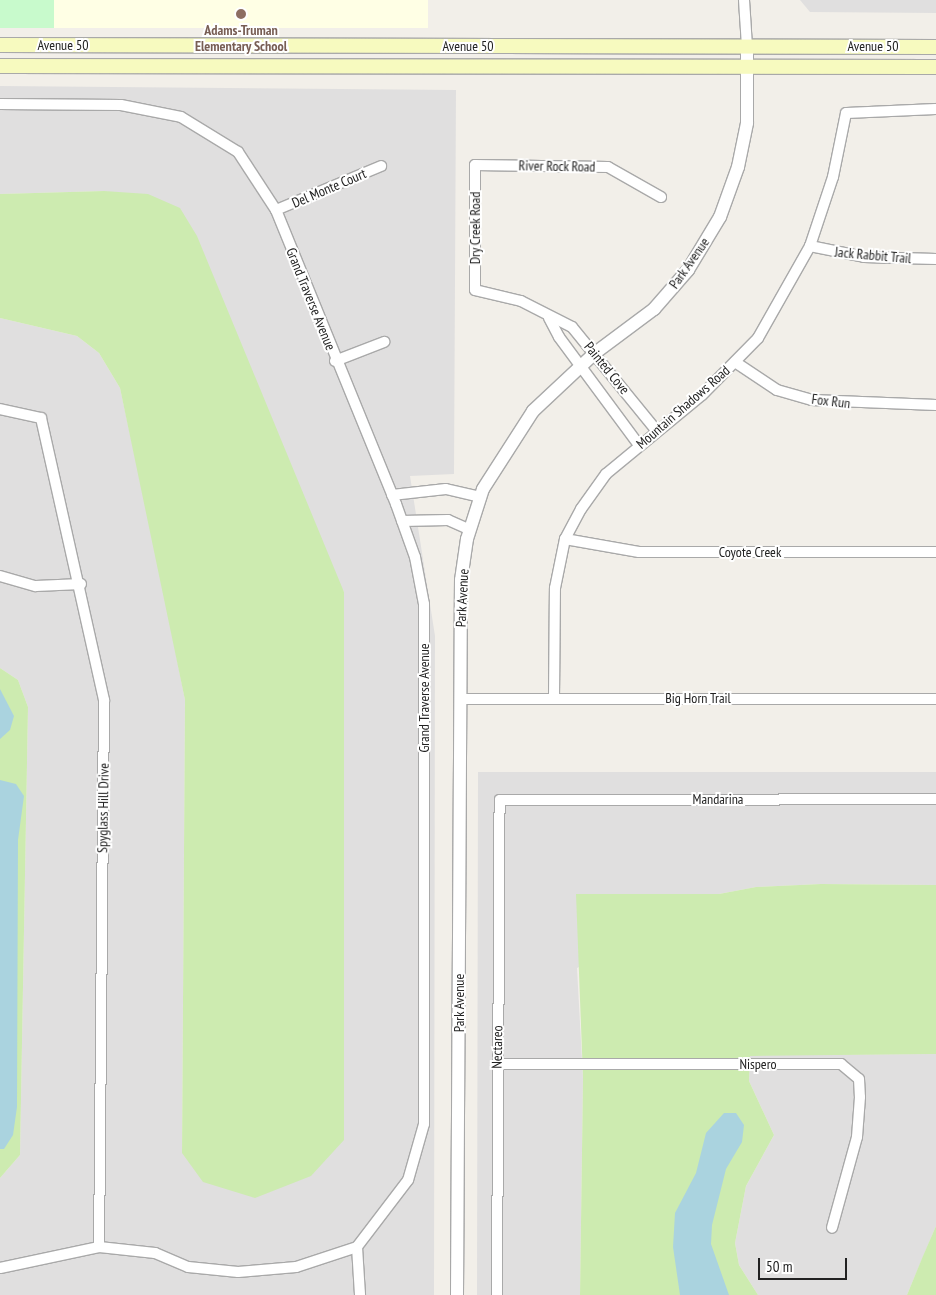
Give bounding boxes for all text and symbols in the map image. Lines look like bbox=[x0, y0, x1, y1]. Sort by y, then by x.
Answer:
marker: Adams-Truman Elementary School bbox=[235, 8, 247, 20]
place label: Adams-Truman Elementary School bbox=[195, 22, 287, 54]
street label: Avenue 50 bbox=[38, 37, 88, 53]
street label: Avenue 50 bbox=[443, 38, 493, 54]
street label: Avenue 50 bbox=[848, 38, 898, 54]
street label: River Rock Road bbox=[518, 157, 596, 175]
street label: Del Monte Court bbox=[289, 165, 369, 211]
street label: Dry Creek Road bbox=[467, 191, 483, 265]
street label: Park Avenue bbox=[665, 234, 713, 292]
street label: Jack Rabbit Trail bbox=[834, 243, 912, 267]
street label: Grand Traverse Avenue bbox=[283, 245, 339, 353]
street label: Painted Cove bbox=[581, 338, 633, 398]
street label: Mountain Shadows Road bbox=[633, 362, 733, 452]
street label: Fox Run bbox=[811, 390, 851, 412]
street label: Coyote Creek bbox=[719, 544, 781, 560]
street label: Park Avenue bbox=[452, 568, 472, 628]
street label: Grand Traverse Avenue bbox=[416, 643, 432, 753]
street label: Big Horn Trail bbox=[665, 690, 731, 706]
street label: Spyglass Hill Drive bbox=[94, 763, 112, 853]
street label: Mandarina bbox=[693, 791, 743, 807]
street label: Park Avenue bbox=[451, 973, 467, 1033]
street label: Nectareo bbox=[488, 1025, 506, 1069]
street label: Nispero bbox=[739, 1056, 777, 1072]
scale bar bbox=[761, 1248, 850, 1280]
text: 50 m bbox=[766, 1257, 792, 1276]

